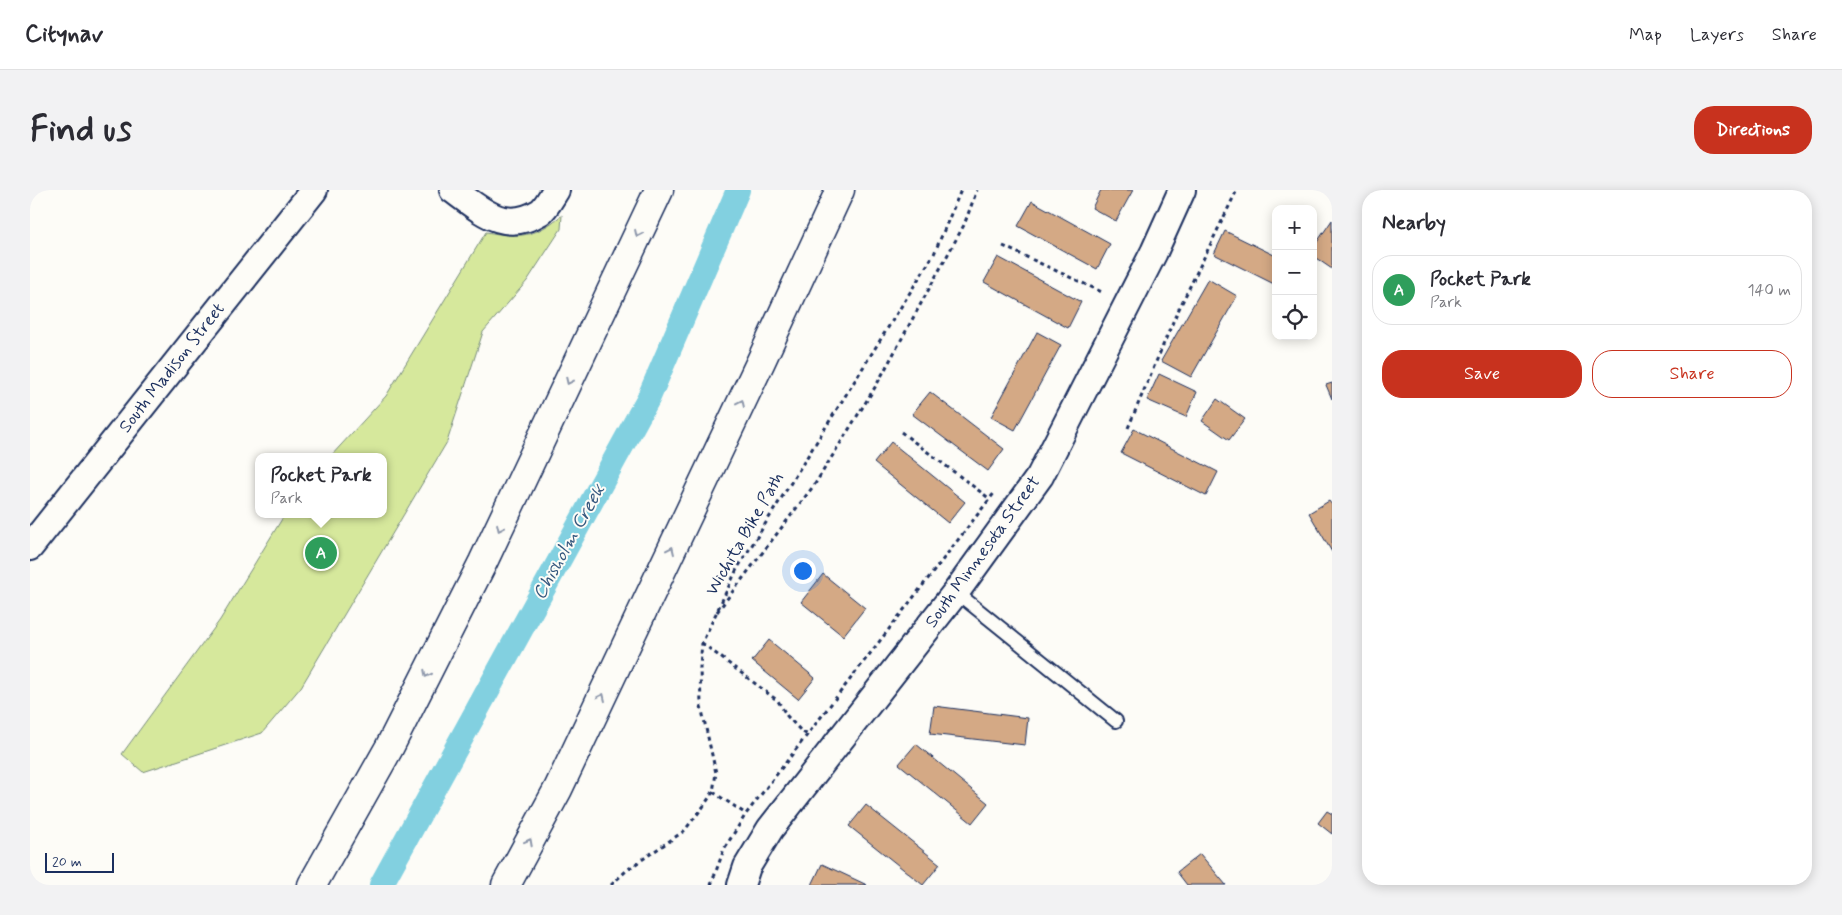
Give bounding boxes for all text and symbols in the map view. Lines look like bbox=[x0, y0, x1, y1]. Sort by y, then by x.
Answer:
text: Citynav bbox=[25, 19, 103, 50]
text: Map bbox=[1629, 23, 1662, 47]
text: Layers bbox=[1690, 23, 1744, 47]
text: Share bbox=[1772, 23, 1817, 47]
button: Directions bbox=[1694, 106, 1812, 154]
text: Find us bbox=[30, 107, 132, 153]
map controls bbox=[1272, 205, 1317, 340]
button: + bbox=[1272, 205, 1317, 250]
text: Nearby bbox=[1382, 209, 1446, 237]
one-way arrow bbox=[634, 229, 644, 238]
button: − bbox=[1272, 250, 1317, 295]
text: Pocket Park bbox=[1430, 267, 1531, 292]
text: A bbox=[1394, 280, 1404, 301]
text: 140 m bbox=[1747, 280, 1791, 301]
text: Park bbox=[1430, 292, 1462, 313]
button: locate bbox=[1272, 295, 1317, 340]
street label: South Madison Street bbox=[114, 298, 231, 438]
button: Save bbox=[1382, 350, 1582, 398]
button: Share bbox=[1592, 350, 1792, 398]
one-way arrow bbox=[564, 376, 575, 385]
one-way arrow bbox=[735, 399, 745, 408]
popup bbox=[255, 453, 387, 518]
text: Pocket Park bbox=[271, 463, 371, 488]
street label: Wichita Bike Path bbox=[700, 468, 790, 600]
street label: South Minnesota Street bbox=[920, 471, 1046, 633]
water label: Chisholm Creek bbox=[527, 479, 612, 604]
text: Park bbox=[271, 488, 302, 509]
one-way arrow bbox=[495, 523, 506, 532]
pin: A bbox=[305, 534, 337, 572]
one-way arrow bbox=[665, 546, 676, 555]
your location bbox=[790, 558, 816, 584]
one-way arrow bbox=[423, 668, 433, 677]
one-way arrow bbox=[596, 693, 606, 702]
one-way arrow bbox=[523, 838, 533, 847]
scale bar bbox=[45, 850, 114, 873]
text: 20 m bbox=[52, 853, 82, 871]

